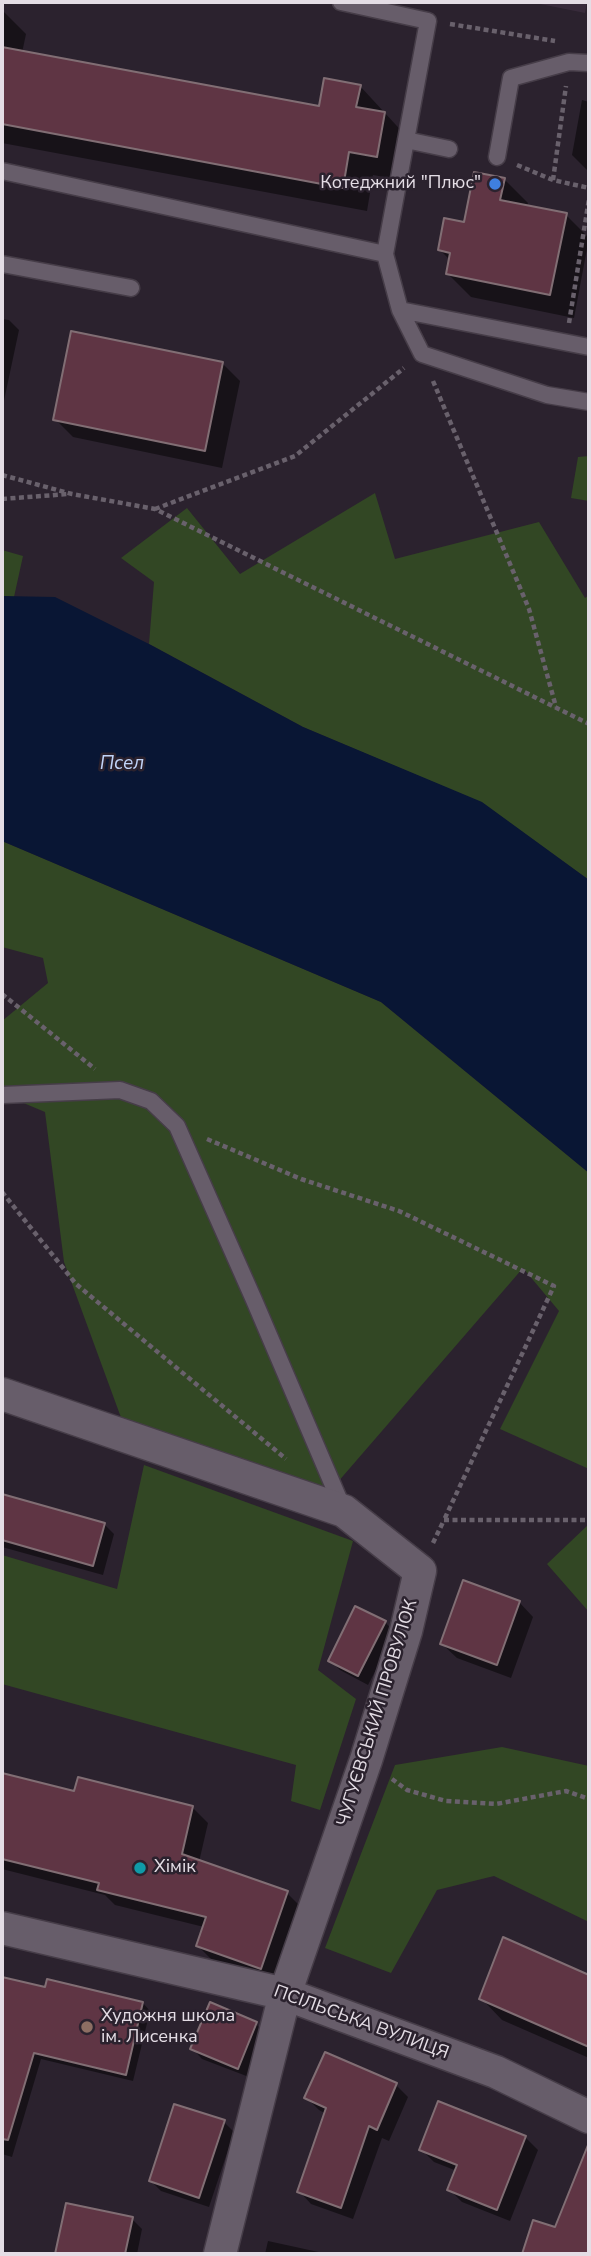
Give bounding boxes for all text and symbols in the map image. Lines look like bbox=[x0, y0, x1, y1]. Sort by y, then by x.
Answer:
place label: Котеджний "Плюс" bbox=[320, 173, 481, 195]
marker: Котеджний "Плюс" bbox=[487, 176, 503, 192]
water label: Псел bbox=[100, 753, 144, 775]
street label: ЧУГУЄВСЬКИЙ ПРОВУЛОК bbox=[333, 1597, 423, 1829]
place label: Хімік bbox=[154, 1857, 196, 1879]
marker: Хімік bbox=[132, 1860, 148, 1876]
street label: ПСІЛЬСЬКА ВУЛИЦЯ bbox=[271, 1981, 451, 2065]
place label: Художня школа ім. Лисенка bbox=[101, 2006, 235, 2048]
marker: Художня школа ім. Лисенка bbox=[79, 2019, 95, 2035]

